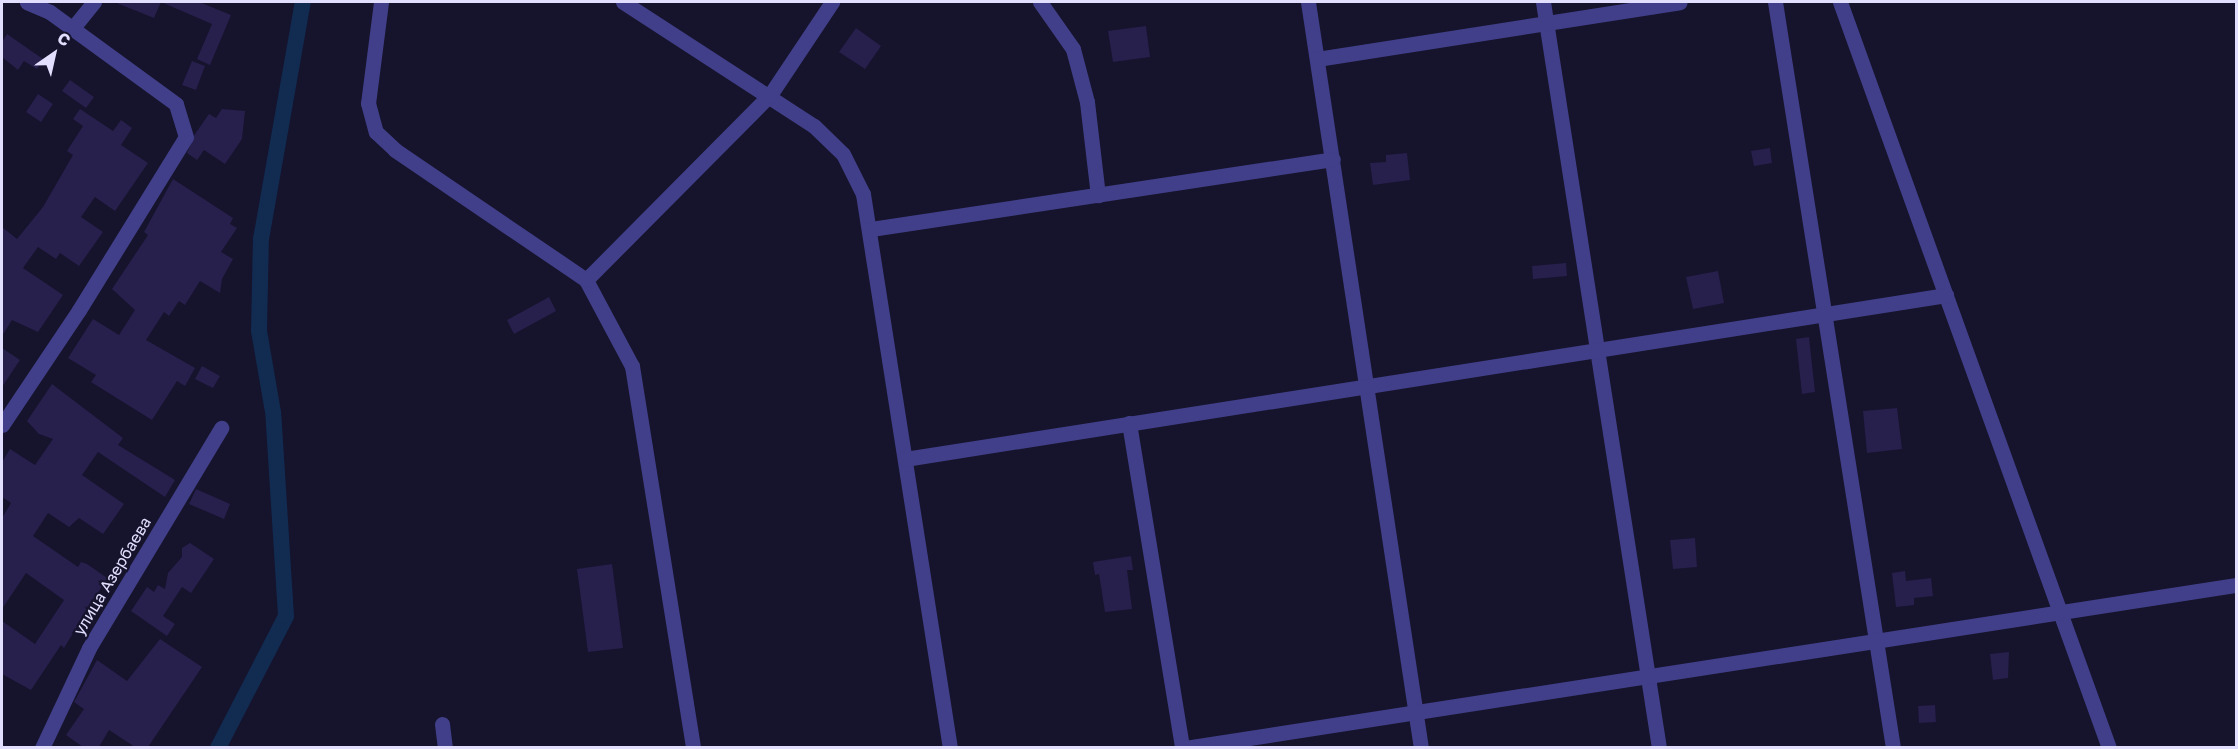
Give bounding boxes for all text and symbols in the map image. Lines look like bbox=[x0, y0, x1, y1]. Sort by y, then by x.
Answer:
north arrow bbox=[24, 24, 84, 84]
text: С bbox=[54, 28, 74, 51]
street label: улица Азербаева bbox=[69, 513, 155, 639]

